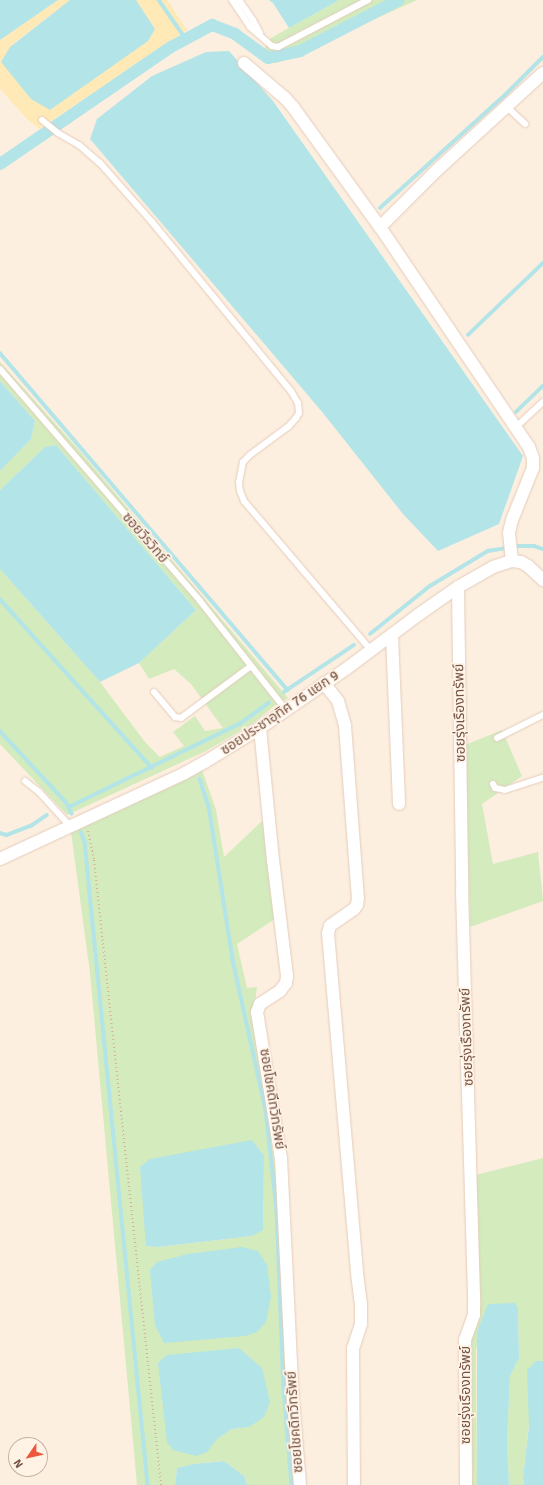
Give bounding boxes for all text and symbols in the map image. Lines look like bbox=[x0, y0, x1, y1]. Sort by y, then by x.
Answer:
street label: ซอยวีรวิทย์ bbox=[118, 509, 172, 567]
street label: ซอยรุ่งเรืองทรัพย์ bbox=[451, 664, 469, 762]
street label: ซอยประชาอุทิศ 76 แยก 9 bbox=[218, 667, 342, 759]
street label: ซอยรุ่งเรืองทรัพย์ bbox=[457, 988, 477, 1086]
street label: ซอยโชคดีทวีทรัพย์ bbox=[256, 1047, 288, 1151]
street label: ซอยรุ่งเรืองทรัพย์ bbox=[458, 1346, 474, 1444]
street label: ซอยโชคดีทวีทรัพย์ bbox=[283, 1371, 307, 1473]
north arrow bbox=[8, 1437, 48, 1477]
text: N bbox=[11, 1457, 26, 1470]

